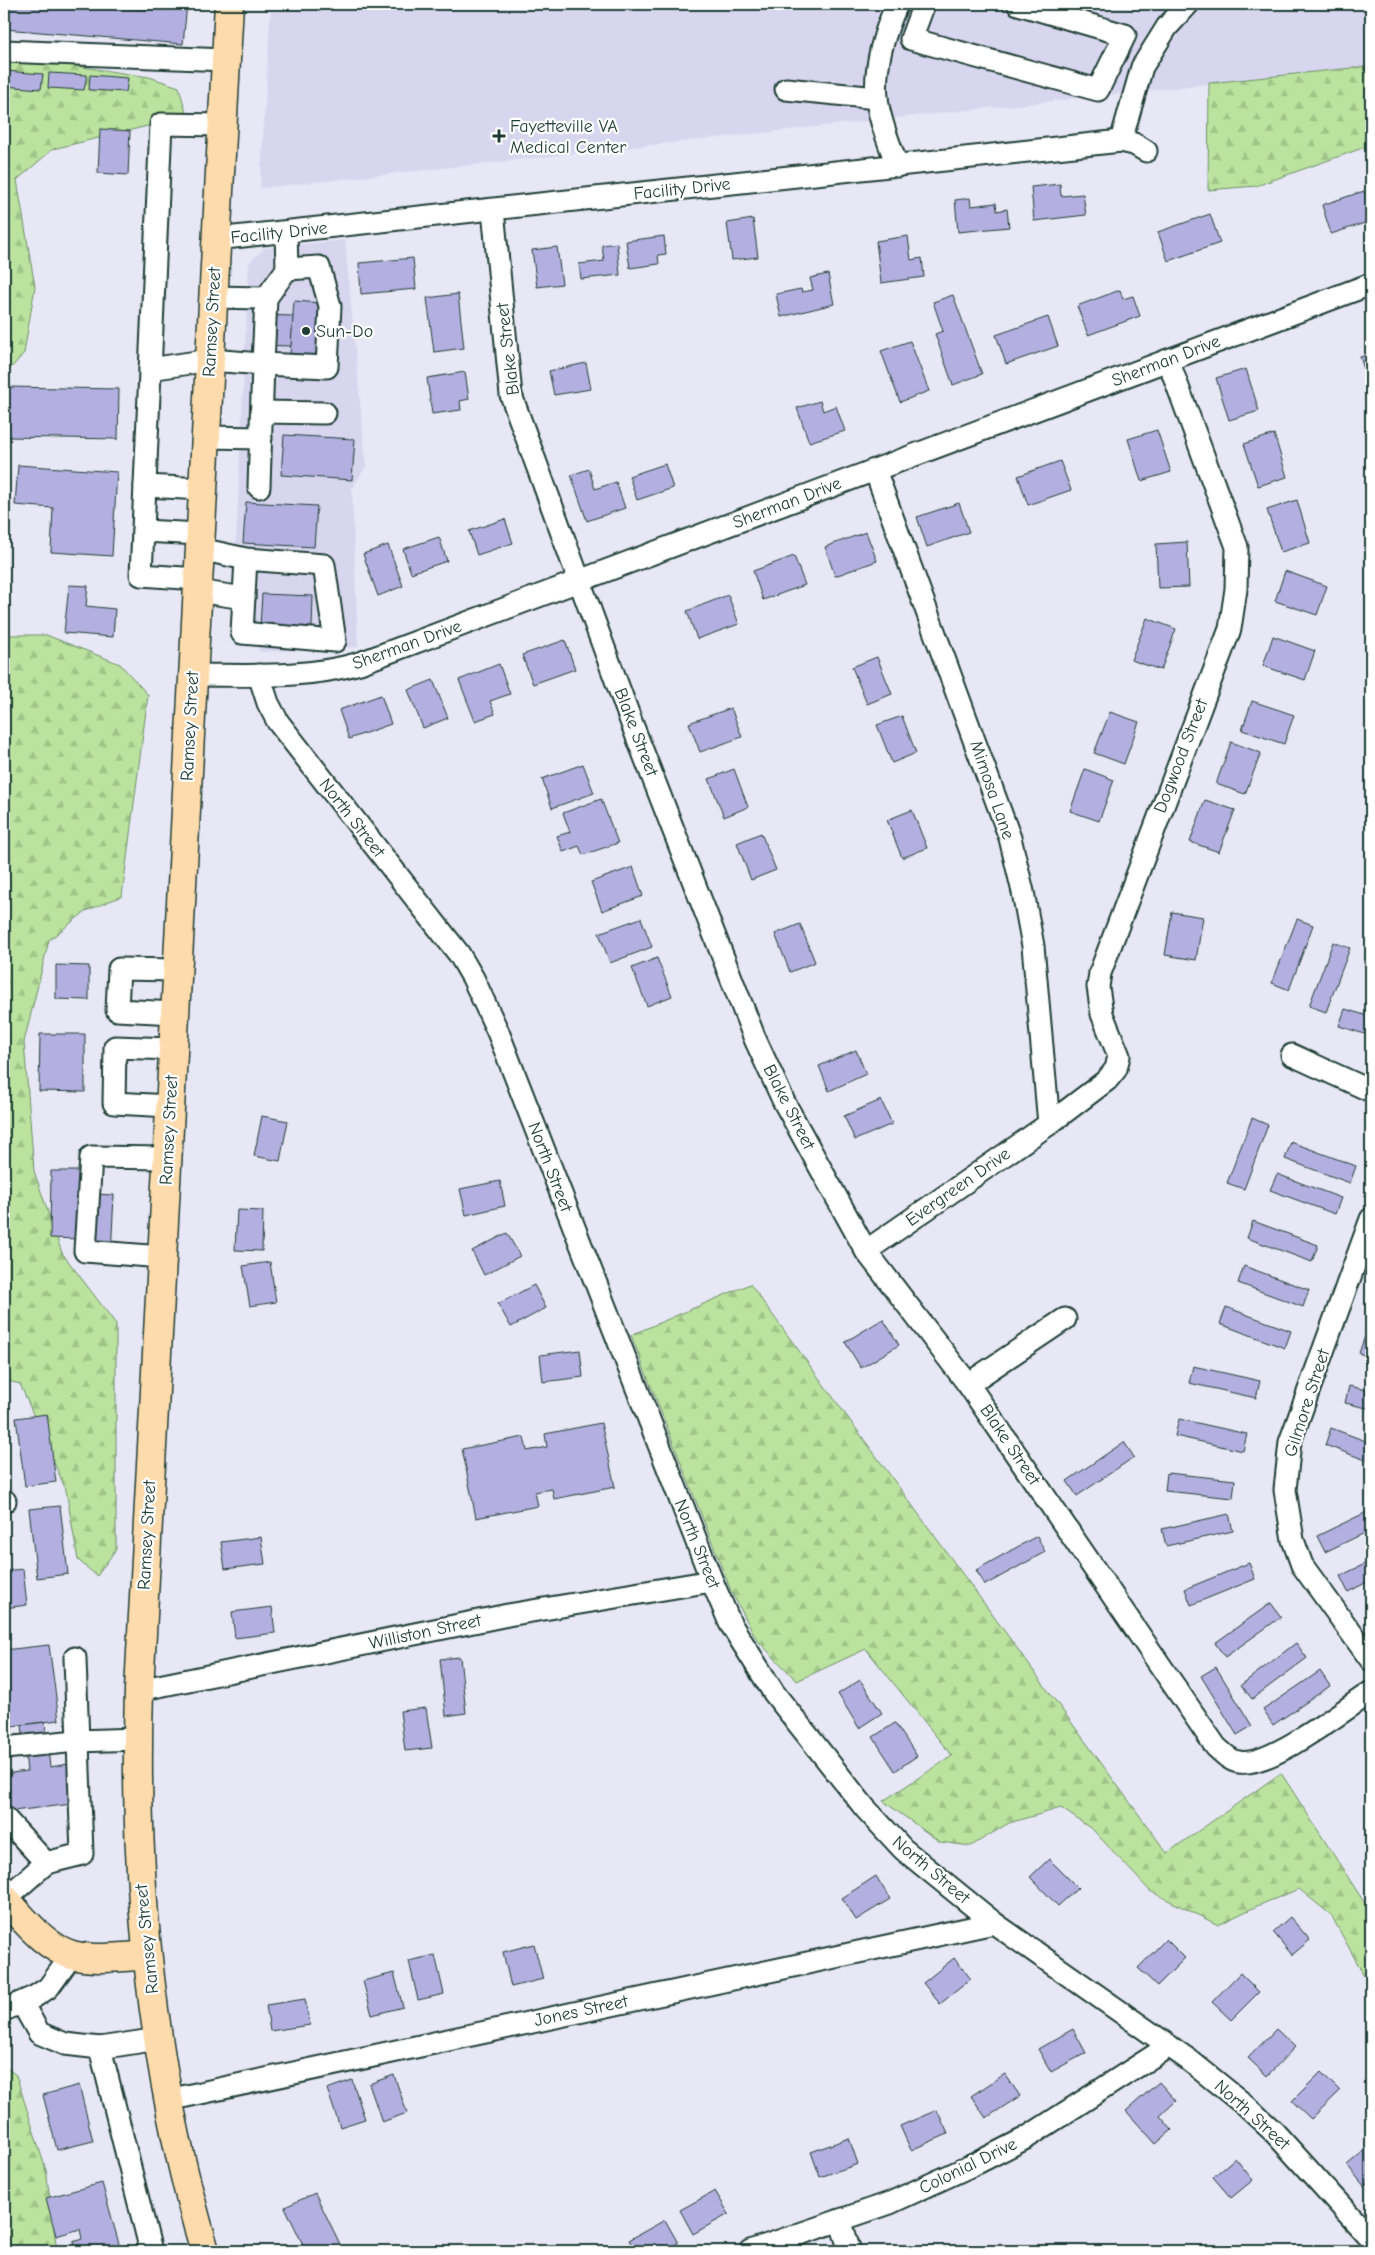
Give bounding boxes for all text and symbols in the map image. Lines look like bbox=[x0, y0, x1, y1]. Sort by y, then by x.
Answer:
place label: Fayetteville VA Medical Center bbox=[510, 116, 627, 158]
marker: Fayetteville VA Medical Center bbox=[492, 129, 506, 143]
street label: Facility Drive bbox=[632, 173, 732, 205]
street label: Facility Drive bbox=[229, 217, 329, 249]
street label: Ramsey Street bbox=[199, 266, 225, 378]
street label: Blake Street bbox=[492, 301, 524, 396]
place label: Sun-Do bbox=[316, 321, 373, 342]
marker: Sun-Do bbox=[300, 325, 312, 337]
street label: Sherman Drive bbox=[1109, 331, 1223, 391]
street label: Sherman Drive bbox=[730, 473, 844, 533]
street label: Sherman Drive bbox=[350, 616, 464, 674]
street label: Ramsey Street bbox=[177, 670, 203, 782]
street label: Blake Street bbox=[610, 685, 663, 780]
street label: Dogwood Street bbox=[1150, 695, 1213, 816]
street label: Mimosa Lane bbox=[965, 738, 1019, 842]
street label: North Street bbox=[315, 774, 390, 862]
street label: Blake Street bbox=[759, 1061, 820, 1154]
street label: Ramsey Street bbox=[156, 1074, 182, 1186]
street label: North Street bbox=[523, 1119, 577, 1216]
street label: Evergreen Drive bbox=[902, 1143, 1014, 1231]
street label: Gilmore Street bbox=[1280, 1346, 1335, 1460]
street label: Blake Street bbox=[975, 1401, 1045, 1490]
street label: Ramsey Street bbox=[134, 1479, 160, 1591]
street label: North Street bbox=[670, 1496, 725, 1592]
street label: Williston Street bbox=[367, 1610, 484, 1654]
street label: North Street bbox=[888, 1832, 975, 1909]
street label: Ramsey Street bbox=[131, 1882, 163, 1995]
street label: Jones Street bbox=[532, 1991, 631, 2031]
street label: North Street bbox=[1210, 2076, 1295, 2155]
street label: Colonial Drive bbox=[916, 2133, 1020, 2199]

